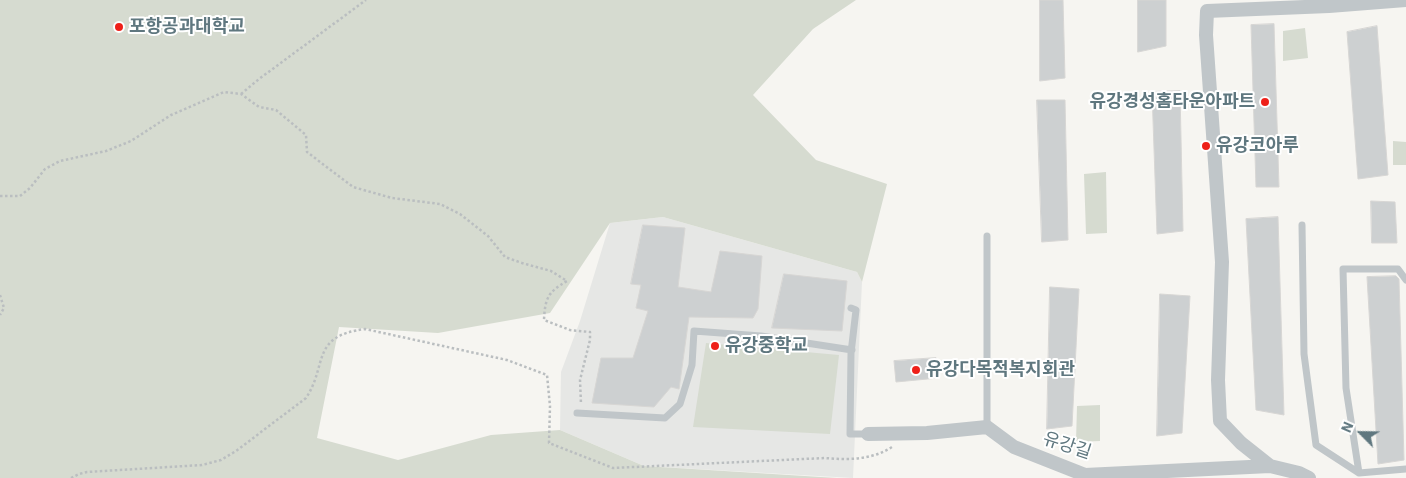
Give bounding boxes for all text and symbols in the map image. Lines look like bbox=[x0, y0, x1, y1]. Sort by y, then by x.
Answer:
place label: 포항공과대학교 bbox=[129, 16, 245, 38]
marker: 포항공과대학교 bbox=[113, 21, 125, 33]
place label: 유강경성홈타운아파트 bbox=[1089, 91, 1255, 113]
marker: 유강경성홈타운아파트 bbox=[1259, 96, 1271, 108]
place label: 유강코아루 bbox=[1216, 135, 1299, 157]
marker: 유강코아루 bbox=[1200, 140, 1212, 152]
place label: 유강중학교 bbox=[725, 335, 808, 357]
marker: 유강중학교 bbox=[709, 340, 721, 352]
place label: 유강다목적복지회관 bbox=[926, 359, 1075, 381]
marker: 유강다목적복지회관 bbox=[910, 364, 922, 376]
north arrow bbox=[1336, 408, 1386, 458]
text: N bbox=[1337, 419, 1357, 435]
street label: 유강길 bbox=[1040, 428, 1094, 464]

